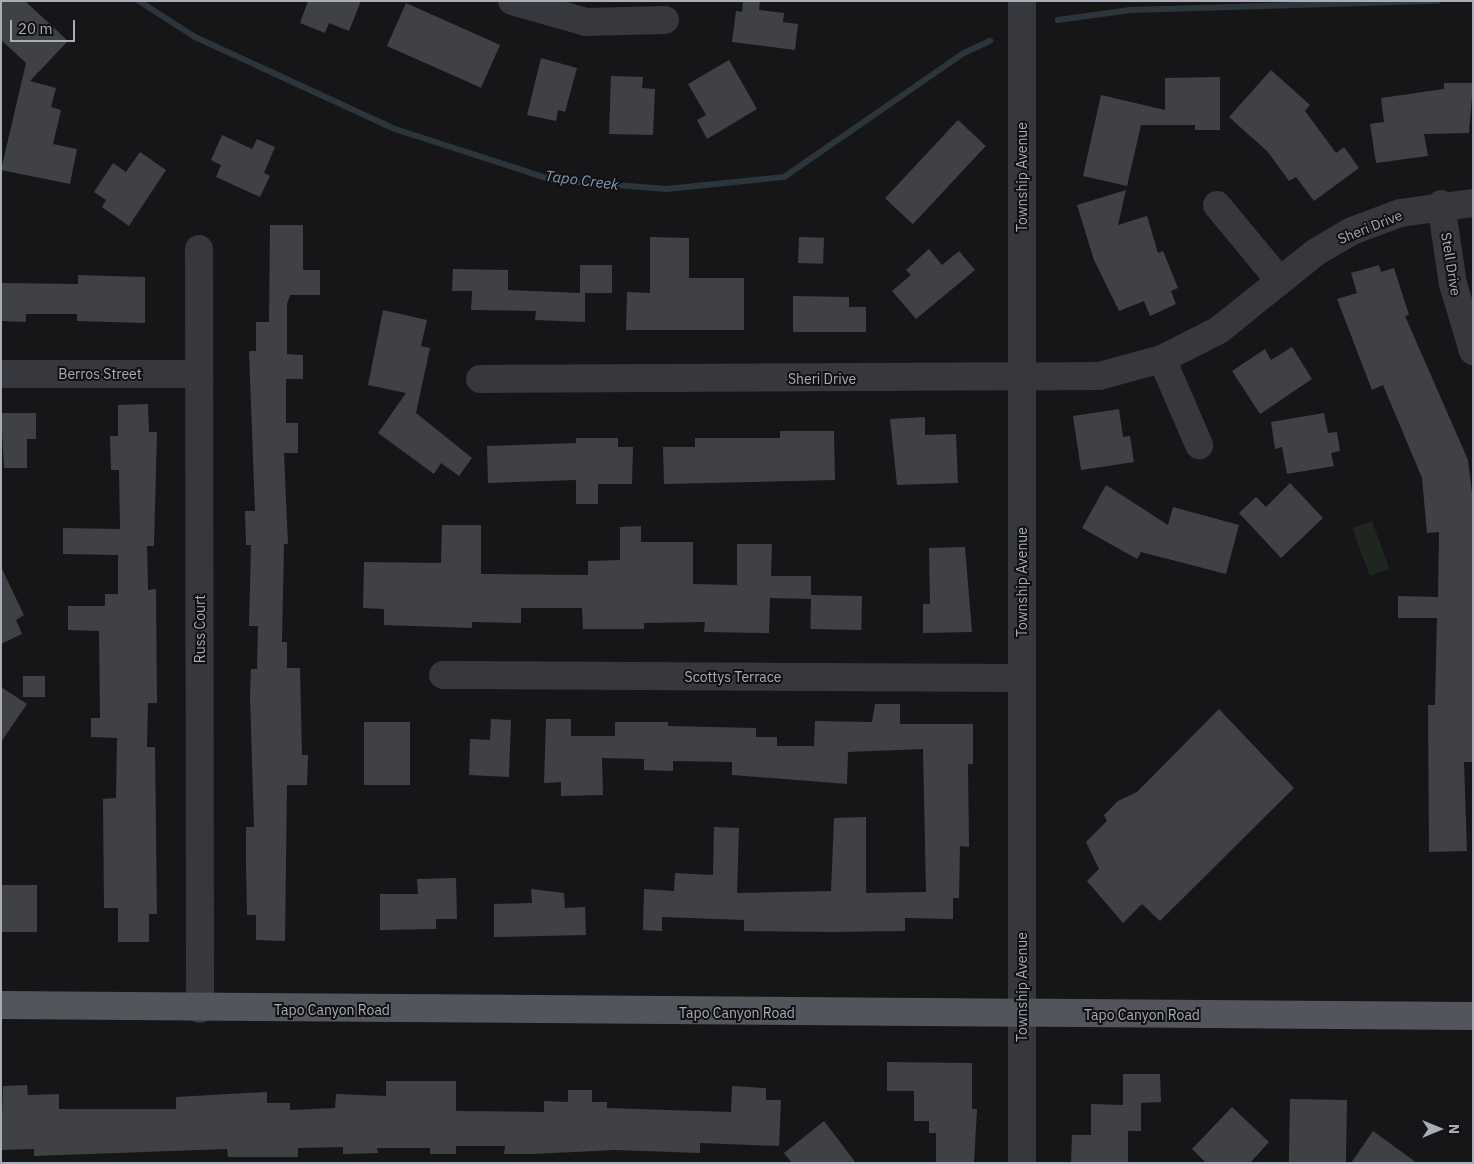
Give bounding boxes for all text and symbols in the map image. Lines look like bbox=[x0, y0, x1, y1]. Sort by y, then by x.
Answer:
scale bar bbox=[12, 10, 78, 42]
text: 20 m bbox=[18, 19, 53, 38]
street label: Township Avenue bbox=[1014, 122, 1030, 232]
water label: Tapo Creek bbox=[544, 167, 620, 193]
street label: Sheri Drive bbox=[1335, 206, 1405, 248]
street label: Stell Drive bbox=[1438, 231, 1464, 297]
street label: Berros Street bbox=[58, 366, 142, 382]
street label: Sheri Drive bbox=[788, 371, 856, 387]
street label: Township Avenue bbox=[1014, 527, 1030, 637]
street label: Russ Court bbox=[192, 595, 208, 663]
street label: Scottys Terrace bbox=[685, 669, 781, 685]
street label: Township Avenue bbox=[1014, 932, 1030, 1042]
street label: Tapo Canyon Road bbox=[274, 1002, 390, 1018]
street label: Tapo Canyon Road bbox=[679, 1005, 795, 1021]
street label: Tapo Canyon Road bbox=[1084, 1007, 1200, 1023]
north arrow bbox=[1414, 1104, 1464, 1154]
text: N bbox=[1445, 1124, 1463, 1134]

